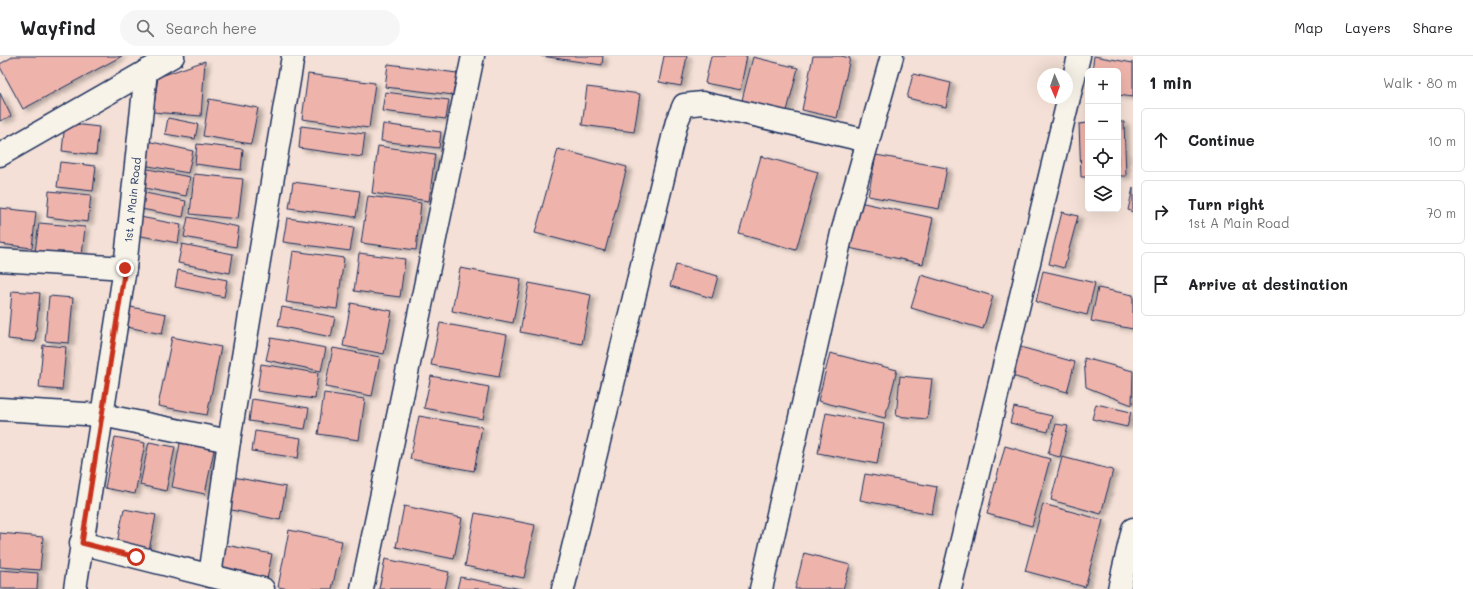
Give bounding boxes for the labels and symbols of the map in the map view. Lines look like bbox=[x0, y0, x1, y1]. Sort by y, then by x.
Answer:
north arrow bbox=[1037, 68, 1073, 104]
street label: 1st A Main Road bbox=[120, 157, 144, 243]
route end bbox=[116, 259, 134, 277]
route start bbox=[127, 548, 145, 566]

